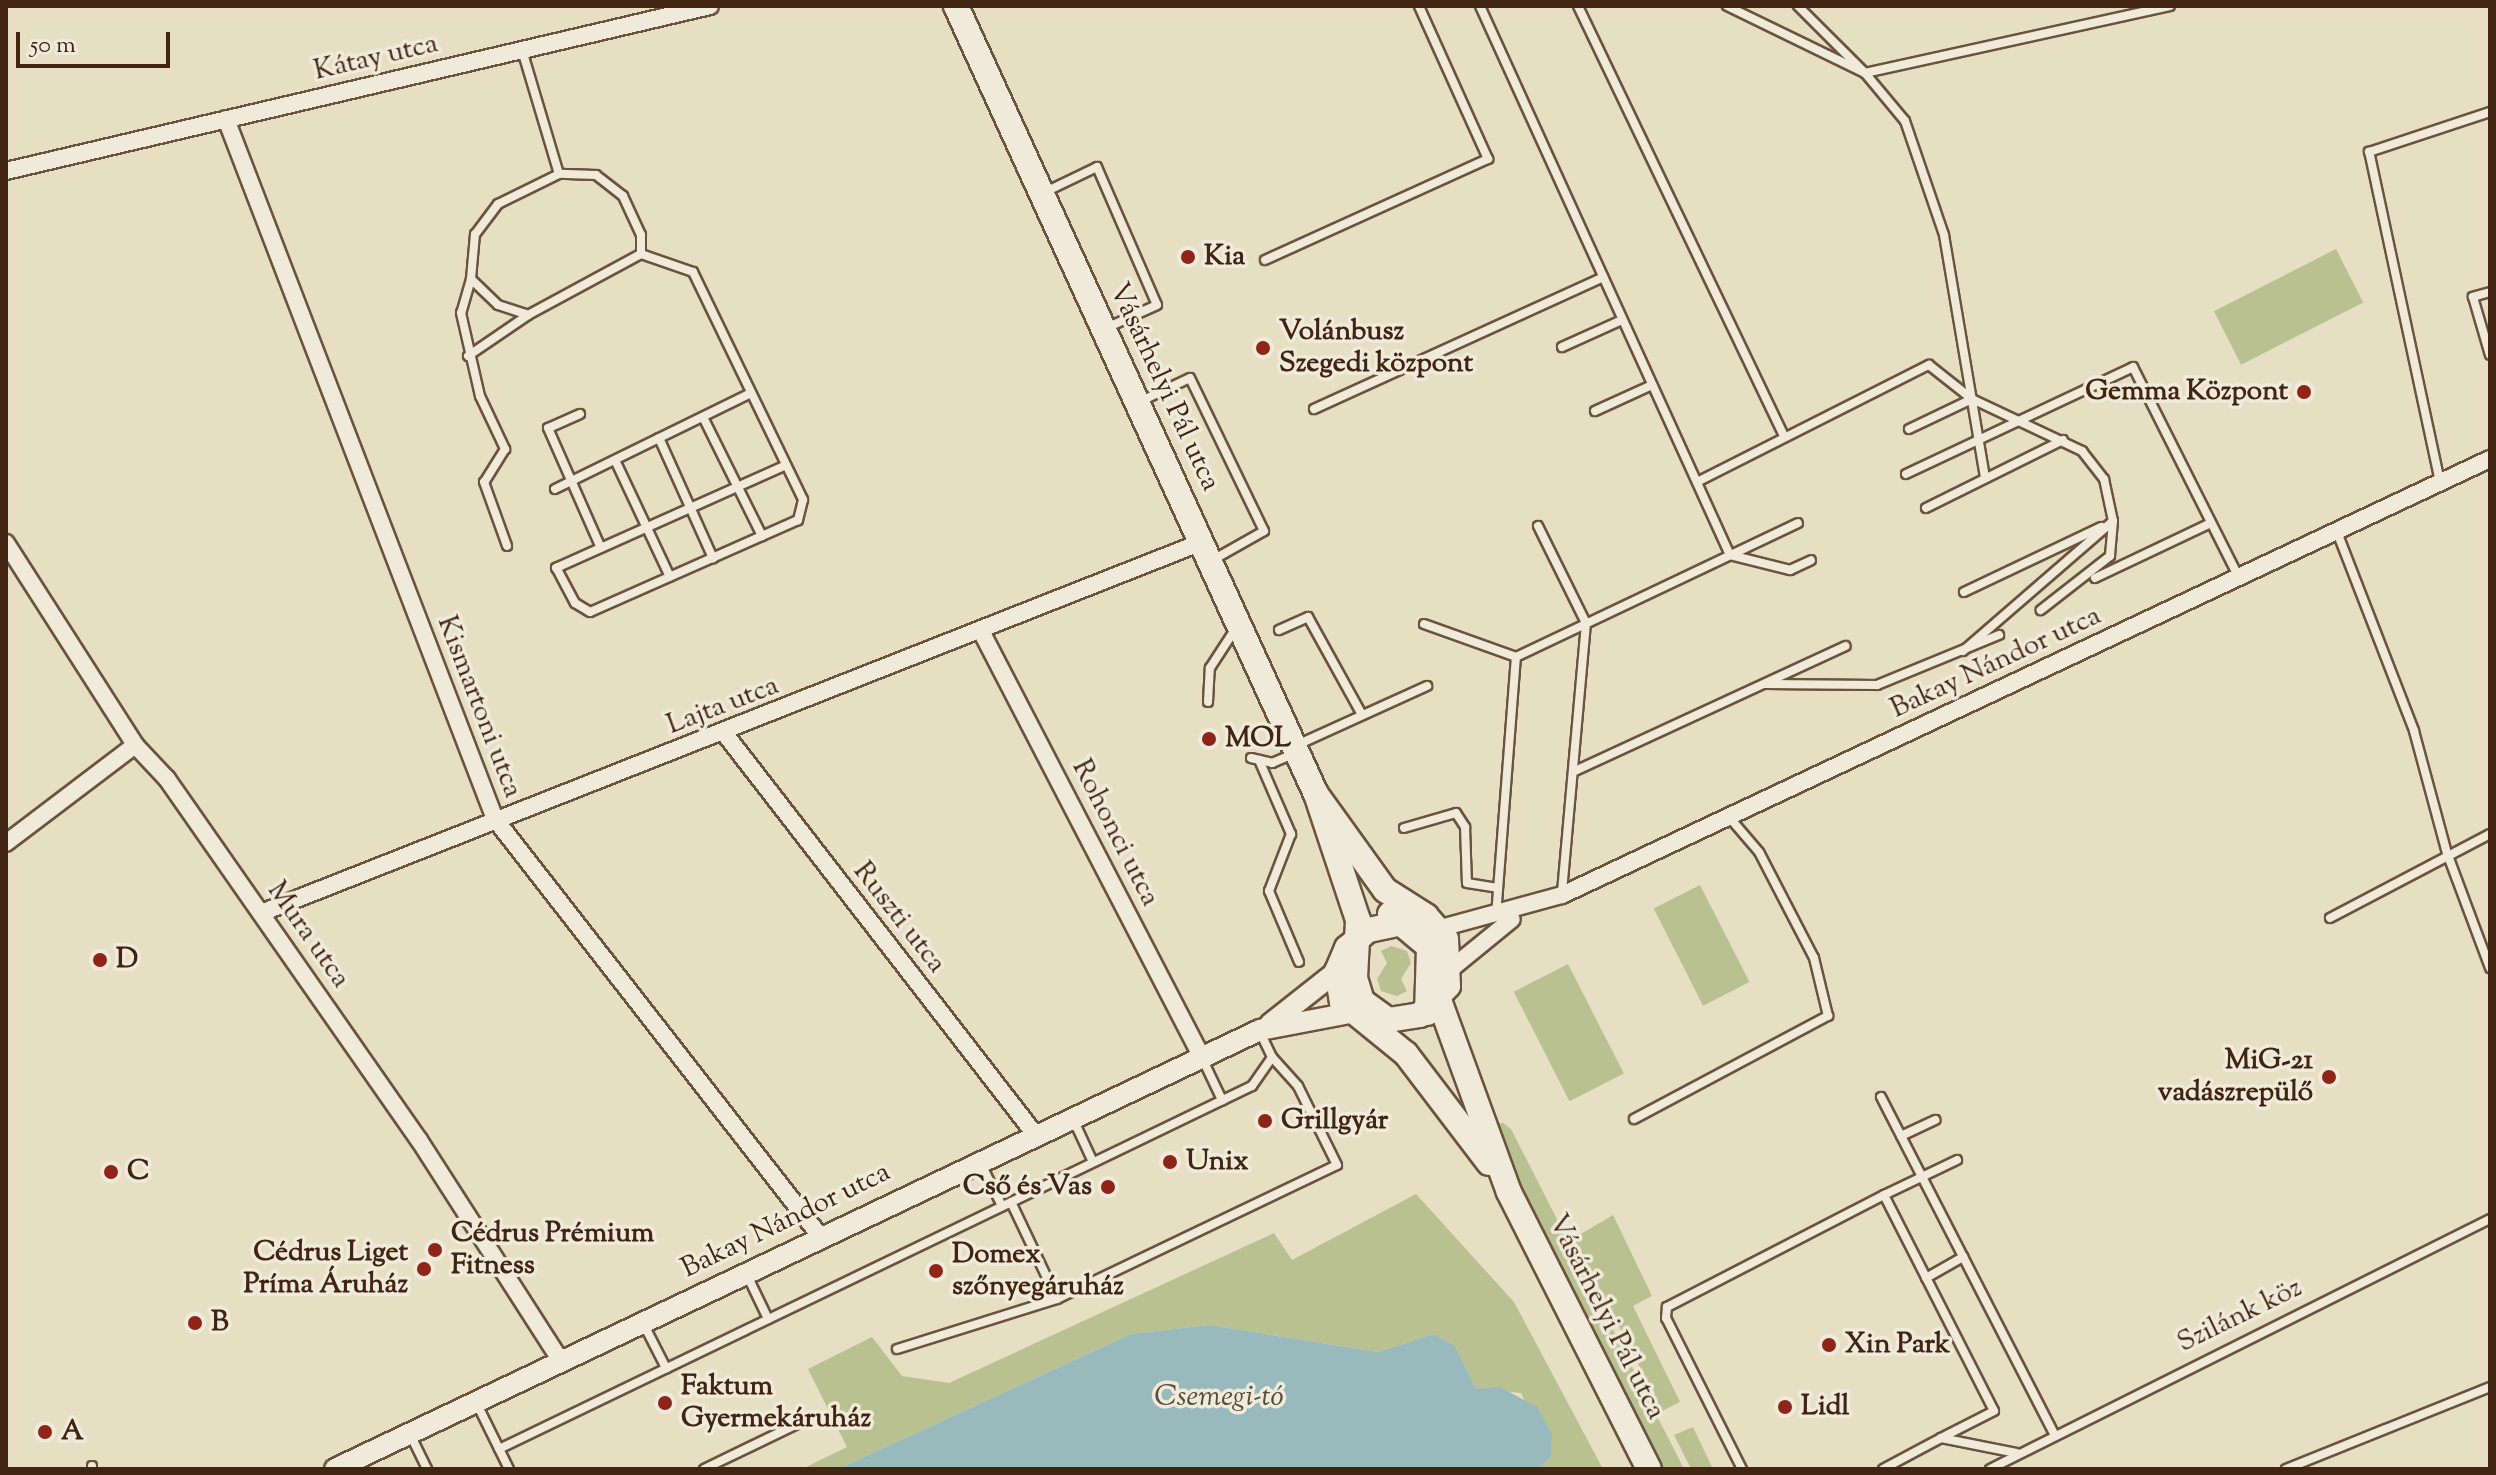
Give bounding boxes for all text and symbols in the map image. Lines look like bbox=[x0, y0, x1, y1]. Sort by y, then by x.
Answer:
scale bar bbox=[20, 16, 174, 66]
street label: Kátay utca bbox=[311, 27, 441, 89]
text: 50 m bbox=[30, 29, 76, 63]
place label: Kia bbox=[1204, 240, 1245, 274]
marker: Kia bbox=[1179, 248, 1197, 266]
street label: Vásárhelyi Pál utca bbox=[1101, 278, 1227, 496]
place label: Volánbusz Szegedi központ bbox=[1279, 315, 1473, 381]
marker: Volánbusz Szegedi központ bbox=[1254, 339, 1272, 357]
place label: Gemma Központ bbox=[2085, 375, 2288, 409]
marker: Gemma Központ bbox=[2295, 383, 2313, 401]
street label: Bakay Nándor utca bbox=[1885, 600, 2107, 726]
street label: Kismartoni utca bbox=[429, 611, 529, 803]
street label: Lajta utca bbox=[662, 669, 784, 743]
place label: MOL bbox=[1225, 722, 1291, 756]
marker: MOL bbox=[1200, 730, 1218, 748]
street label: Rohonci utca bbox=[1064, 754, 1166, 912]
street label: Ruszti utca bbox=[845, 856, 953, 980]
street label: Mura utca bbox=[259, 875, 357, 995]
place label: D bbox=[116, 943, 138, 977]
marker: D bbox=[91, 951, 109, 969]
place label: MiG-21 vadászrepülő bbox=[2158, 1044, 2313, 1110]
marker: MiG-21 vadászrepülő bbox=[2320, 1068, 2338, 1086]
place label: Grillgyár bbox=[1281, 1104, 1388, 1138]
marker: Grillgyár bbox=[1256, 1112, 1274, 1130]
place label: Unix bbox=[1186, 1145, 1249, 1179]
marker: Unix bbox=[1161, 1153, 1179, 1171]
place label: C bbox=[127, 1155, 150, 1189]
street label: Bakay Nándor utca bbox=[676, 1156, 896, 1286]
marker: C bbox=[102, 1163, 120, 1181]
place label: Cső és Vas bbox=[963, 1170, 1092, 1204]
marker: Cső és Vas bbox=[1099, 1178, 1117, 1196]
street label: Vásárhelyi Pál utca bbox=[1540, 1209, 1672, 1425]
place label: Cédrus Prémium Fitness bbox=[451, 1217, 654, 1283]
place label: Cédrus Liget Príma Áruház bbox=[243, 1236, 408, 1302]
place label: Domex szőnyegáruház bbox=[952, 1238, 1124, 1304]
marker: Cédrus Prémium Fitness bbox=[426, 1241, 444, 1259]
marker: Cédrus Liget Príma Áruház bbox=[415, 1260, 433, 1278]
marker: Domex szőnyegáruház bbox=[927, 1262, 945, 1280]
street label: Szilánk köz bbox=[2172, 1271, 2308, 1361]
place label: B bbox=[211, 1306, 229, 1340]
marker: B bbox=[186, 1314, 204, 1332]
place label: Xin Park bbox=[1845, 1328, 1950, 1362]
marker: Xin Park bbox=[1820, 1336, 1838, 1354]
place label: Faktum Gyermekáruház bbox=[681, 1370, 871, 1436]
water label: Csemegi-tó bbox=[1154, 1380, 1284, 1416]
place label: Lidl bbox=[1801, 1390, 1849, 1424]
marker: Faktum Gyermekáruház bbox=[656, 1394, 674, 1412]
marker: Lidl bbox=[1776, 1398, 1794, 1416]
place label: A bbox=[61, 1415, 84, 1449]
marker: A bbox=[36, 1423, 54, 1441]

